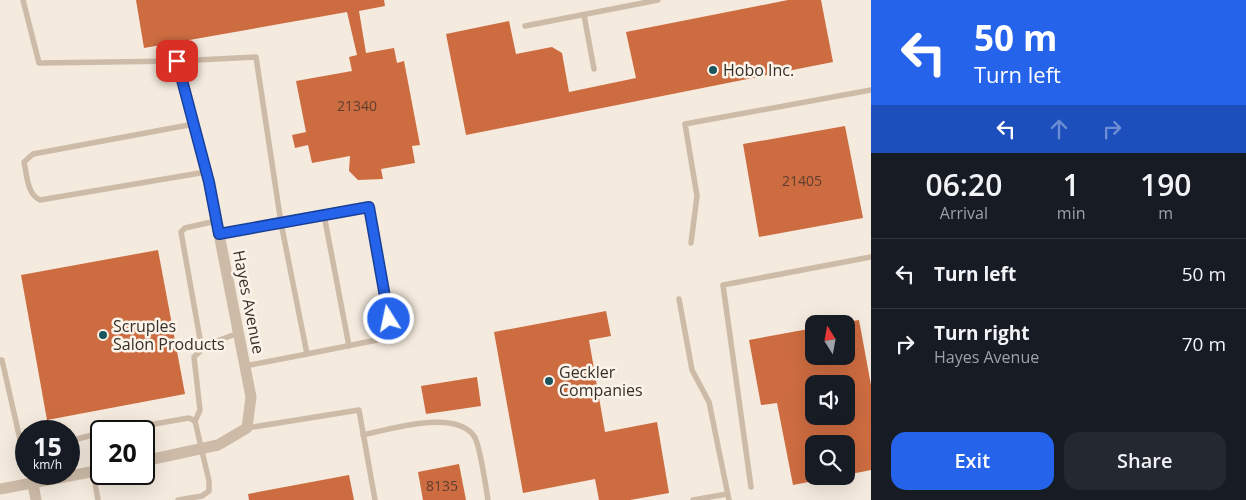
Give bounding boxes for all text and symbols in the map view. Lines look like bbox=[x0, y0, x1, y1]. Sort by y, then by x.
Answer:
text: 50 m bbox=[974, 14, 1057, 61]
icon: left bbox=[891, 20, 956, 85]
pin bbox=[156, 40, 198, 82]
icon: arrive bbox=[163, 47, 191, 75]
place label: Hobo Inc. bbox=[723, 59, 794, 81]
text: Turn left bbox=[974, 59, 1061, 89]
marker: Hobo Inc. bbox=[707, 64, 719, 76]
house number: 21340 bbox=[337, 96, 377, 115]
icon: left bbox=[992, 115, 1020, 143]
icon: ahead bbox=[1045, 115, 1073, 143]
icon: right bbox=[1098, 115, 1126, 143]
text: 06:20 bbox=[926, 164, 1002, 205]
text: 1 bbox=[1063, 164, 1080, 205]
text: 190 bbox=[1140, 164, 1191, 205]
house number: 21405 bbox=[782, 171, 822, 190]
text: Arrival bbox=[940, 202, 988, 224]
text: min bbox=[1057, 202, 1086, 224]
text: m bbox=[1158, 202, 1173, 224]
street label: Hayes Avenue bbox=[228, 248, 270, 356]
icon: left bbox=[891, 260, 919, 288]
text: Turn left bbox=[934, 261, 1016, 287]
text: 50 m bbox=[1182, 261, 1226, 287]
position arrow bbox=[362, 292, 414, 344]
place label: Scruples Salon Products bbox=[113, 315, 225, 355]
north arrow bbox=[805, 315, 855, 365]
map controls bbox=[805, 315, 855, 485]
text: Turn right bbox=[934, 320, 1029, 346]
marker: Scruples Salon Products bbox=[97, 329, 109, 341]
icon: right bbox=[891, 330, 919, 358]
text: 70 m bbox=[1182, 331, 1226, 357]
text: Hayes Avenue bbox=[934, 346, 1039, 368]
place label: Geckler Companies bbox=[559, 361, 643, 401]
marker: Geckler Companies bbox=[543, 375, 555, 387]
button: sound bbox=[805, 375, 855, 425]
speed limit sign: 20 bbox=[90, 420, 155, 485]
text: 15 bbox=[33, 429, 62, 463]
button: Exit bbox=[891, 432, 1054, 490]
button: Share bbox=[1064, 432, 1226, 490]
button: search bbox=[805, 435, 855, 485]
text: km/h bbox=[33, 456, 62, 473]
house number: 8135 bbox=[426, 476, 458, 495]

